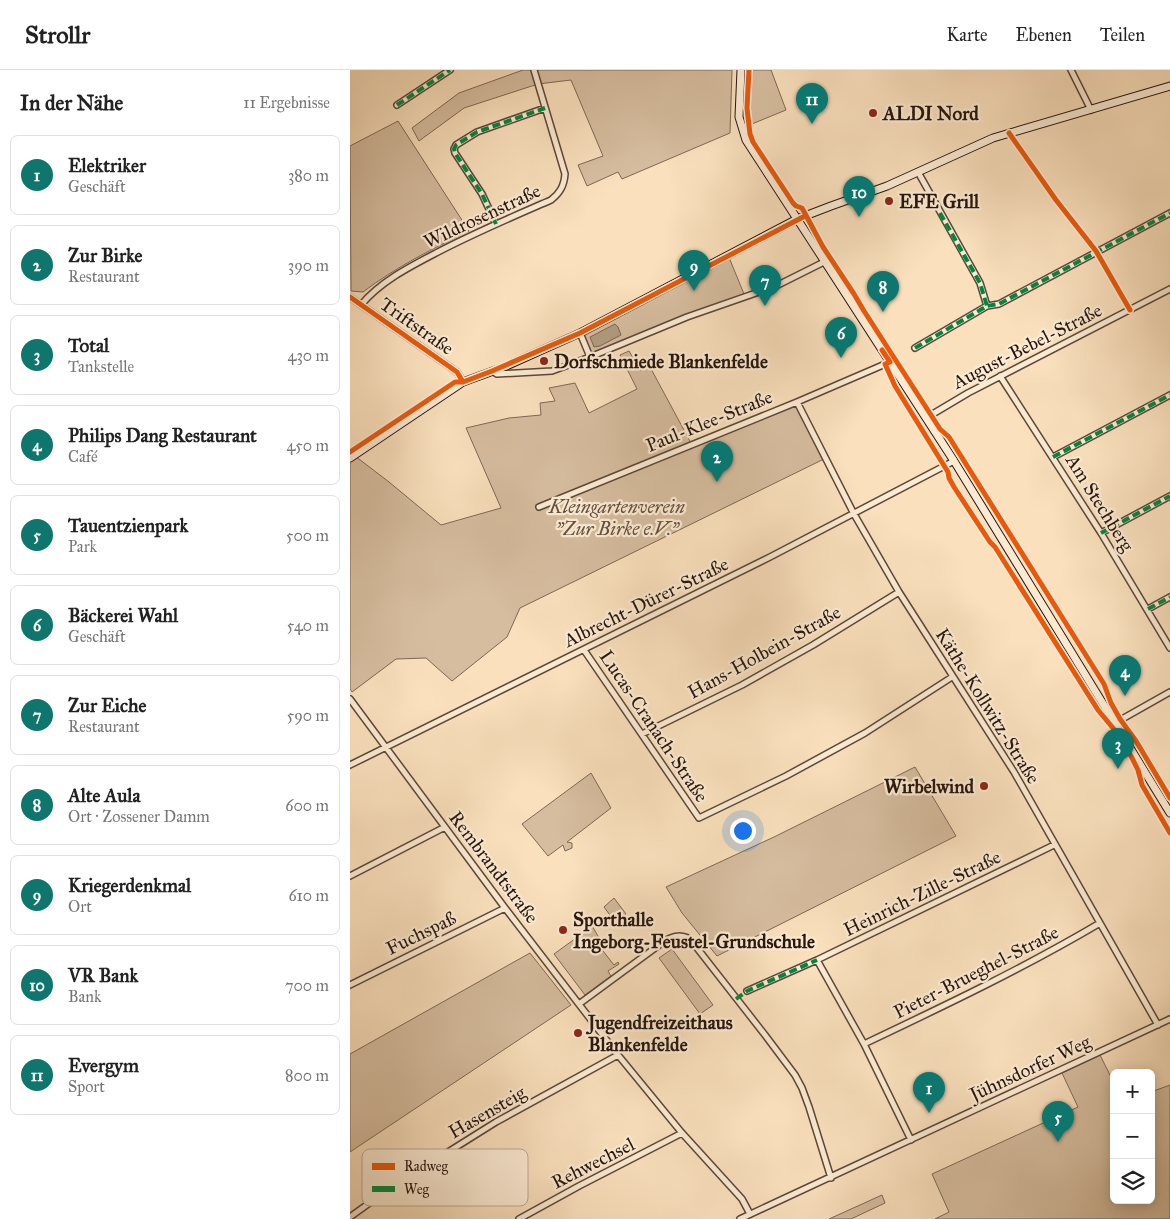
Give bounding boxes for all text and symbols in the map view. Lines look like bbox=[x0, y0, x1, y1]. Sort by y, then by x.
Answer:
text: Strollr bbox=[25, 20, 90, 50]
text: Karte bbox=[947, 24, 988, 46]
text: Ebenen bbox=[1016, 24, 1072, 46]
text: Teilen bbox=[1100, 24, 1145, 46]
pin: 11 bbox=[796, 83, 828, 124]
text: In der Nähe bbox=[20, 90, 123, 116]
text: 11 Ergebnisse bbox=[243, 93, 330, 112]
place label: ALDI Nord bbox=[881, 102, 979, 125]
marker: ALDI Nord bbox=[867, 107, 879, 119]
text: Elektriker bbox=[68, 154, 146, 177]
text: 1 bbox=[34, 166, 40, 185]
text: 380 m bbox=[288, 166, 329, 185]
pin: 10 bbox=[843, 176, 875, 217]
text: Geschäft bbox=[68, 177, 126, 196]
street label: Wildrosenstraße bbox=[420, 179, 544, 253]
place label: EFE Grill bbox=[899, 190, 980, 213]
marker: EFE Grill bbox=[883, 195, 895, 207]
text: Zur Birke bbox=[68, 244, 142, 267]
pin: 9 bbox=[678, 250, 710, 291]
text: 2 bbox=[33, 256, 41, 275]
text: 390 m bbox=[288, 256, 329, 275]
pin: 7 bbox=[749, 265, 781, 306]
text: Restaurant bbox=[68, 267, 140, 286]
pin: 8 bbox=[867, 271, 899, 312]
street label: Triftstraße bbox=[376, 292, 458, 360]
street label: August-Bebel-Straße bbox=[948, 298, 1106, 395]
pin: 6 bbox=[825, 317, 857, 358]
text: Total bbox=[68, 334, 109, 357]
text: 3 bbox=[34, 346, 40, 365]
text: 430 m bbox=[287, 346, 329, 365]
place label: Dorfschmiede Blankenfelde bbox=[554, 350, 768, 373]
marker: Dorfschmiede Blankenfelde bbox=[538, 355, 550, 367]
text: Tankstelle bbox=[68, 357, 134, 376]
street label: Paul-Klee-Straße bbox=[642, 385, 776, 457]
text: Philips Dang Restaurant bbox=[68, 424, 257, 447]
text: 4 bbox=[33, 436, 41, 455]
text: 450 m bbox=[286, 436, 329, 455]
pin: 2 bbox=[701, 441, 733, 482]
text: Café bbox=[68, 447, 98, 466]
street label: Am Stechberg bbox=[1060, 449, 1139, 556]
park label: Kleingartenverein "Zur Birke e.V." bbox=[548, 495, 685, 540]
text: Tauentzienpark bbox=[68, 514, 188, 537]
text: 5 bbox=[33, 526, 41, 545]
text: 500 m bbox=[286, 526, 329, 545]
text: Park bbox=[68, 537, 97, 556]
street label: Albrecht-Dürer-Straße bbox=[559, 552, 732, 652]
street label: Hans-Holbein-Straße bbox=[683, 600, 845, 704]
text: Bäckerei Wahl bbox=[68, 604, 178, 627]
text: 6 bbox=[33, 616, 41, 635]
text: 540 m bbox=[287, 616, 329, 635]
street label: Käthe-Kollwitz-Straße bbox=[931, 624, 1045, 788]
text: Geschäft bbox=[68, 627, 126, 646]
street label: Lucas-Cranach-Straße bbox=[595, 646, 713, 806]
pin: 4 bbox=[1109, 655, 1141, 696]
text: Zur Eiche bbox=[68, 694, 146, 717]
text: 7 bbox=[33, 706, 41, 725]
text: 590 m bbox=[287, 706, 329, 725]
text: Restaurant bbox=[68, 717, 140, 736]
pin: 3 bbox=[1102, 728, 1134, 769]
place label: Wirbelwind bbox=[884, 775, 974, 798]
marker: Wirbelwind bbox=[978, 780, 990, 792]
text: Alte Aula bbox=[68, 784, 140, 807]
text: 8 bbox=[33, 796, 41, 815]
text: 600 m bbox=[285, 796, 329, 815]
street label: Rembrandtstraße bbox=[444, 806, 544, 928]
text: Ort · Zossener Damm bbox=[68, 807, 210, 826]
your location bbox=[730, 818, 756, 844]
street label: Heinrich-Zille-Straße bbox=[840, 845, 1004, 941]
text: Kriegerdenkmal bbox=[68, 874, 191, 897]
text: 9 bbox=[33, 886, 41, 905]
text: 610 m bbox=[288, 886, 329, 905]
text: Ort bbox=[68, 897, 92, 916]
street label: Fuchspaß bbox=[382, 906, 460, 960]
place label: Sporthalle Ingeborg-Feustel-Grundschule bbox=[573, 908, 815, 954]
street label: Pieter-Brueghel-Straße bbox=[890, 920, 1063, 1024]
marker: Sporthalle Ingeborg-Feustel-Grundschule bbox=[557, 924, 569, 936]
text: VR Bank bbox=[68, 964, 138, 987]
text: 10 bbox=[29, 976, 45, 995]
text: 700 m bbox=[285, 976, 329, 995]
text: Bank bbox=[68, 987, 101, 1006]
place label: Jugendfreizeithaus Blankenfelde bbox=[585, 1011, 733, 1056]
marker: Jugendfreizeithaus Blankenfelde bbox=[572, 1027, 584, 1039]
street label: Jühnsdorfer Weg bbox=[964, 1030, 1095, 1108]
text: Evergym bbox=[68, 1054, 139, 1077]
text: 11 bbox=[31, 1066, 43, 1085]
text: 800 m bbox=[285, 1066, 329, 1085]
map controls bbox=[1110, 1069, 1155, 1204]
button: + bbox=[1110, 1069, 1155, 1114]
pin: 1 bbox=[913, 1072, 945, 1113]
text: Sport bbox=[68, 1077, 105, 1096]
street label: Hasensteig bbox=[444, 1081, 530, 1144]
pin: 5 bbox=[1042, 1101, 1074, 1142]
button: − bbox=[1110, 1114, 1155, 1159]
street label: Rehwechsel bbox=[548, 1132, 639, 1194]
legend bbox=[362, 1149, 528, 1206]
text: Radweg bbox=[404, 1158, 449, 1175]
button: layers bbox=[1110, 1159, 1155, 1204]
text: Weg bbox=[404, 1181, 430, 1198]

